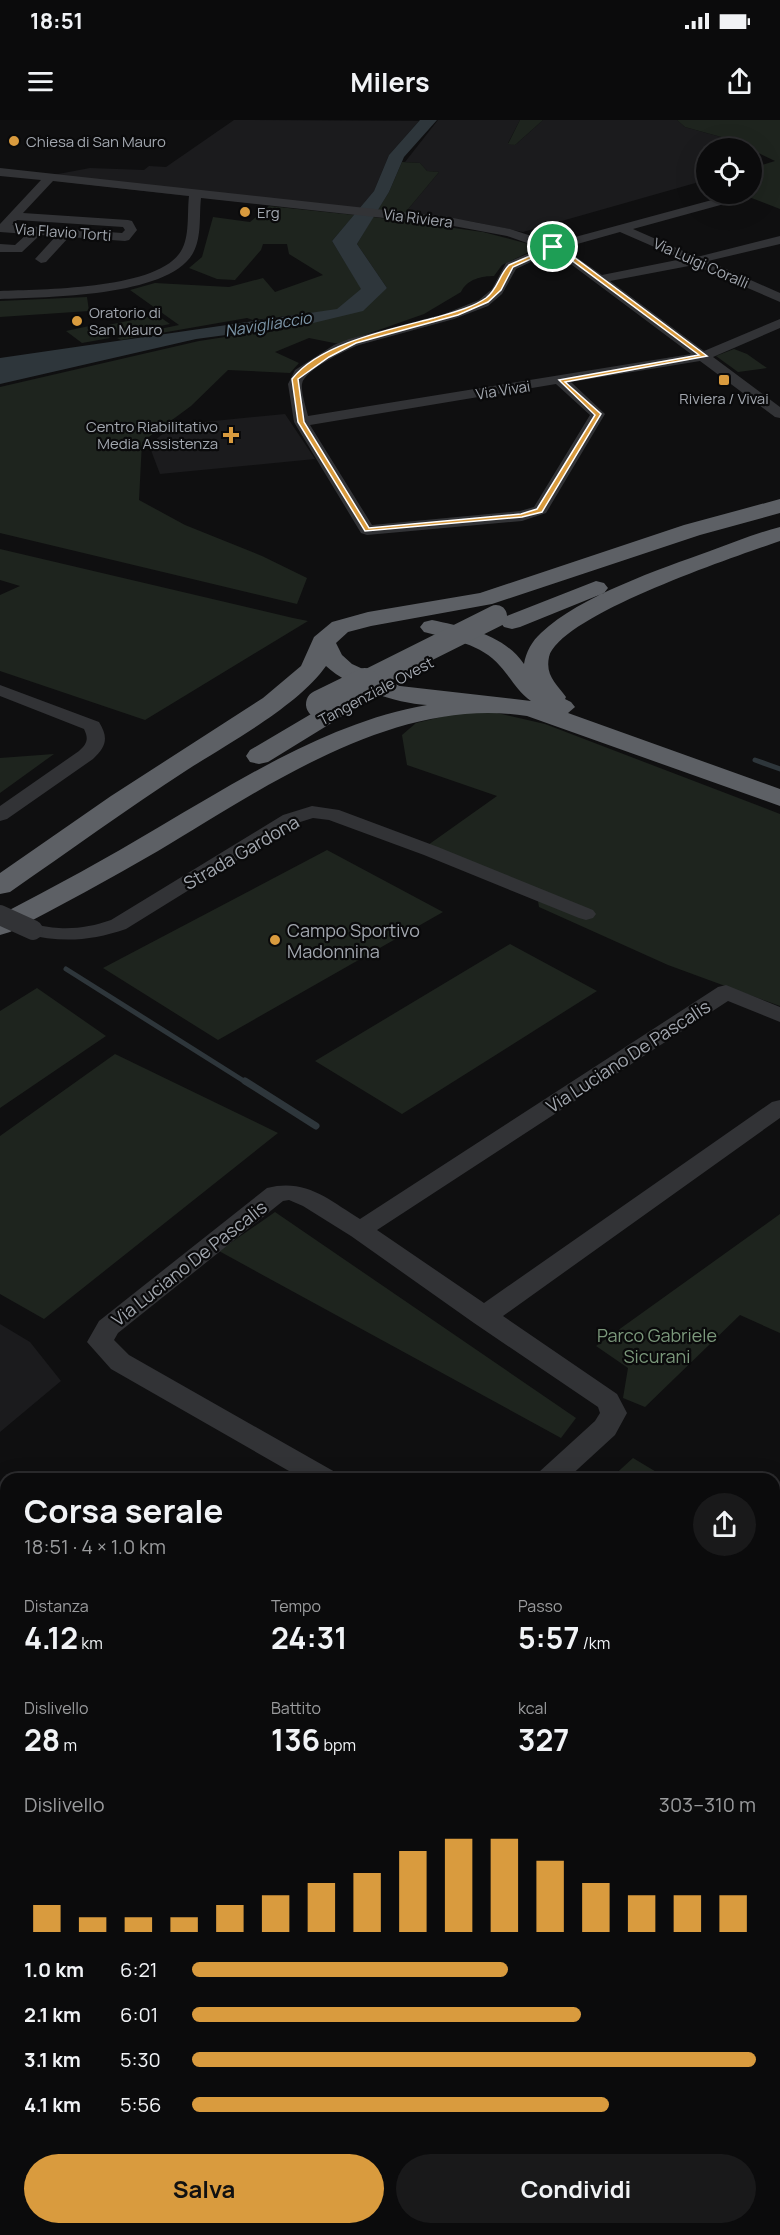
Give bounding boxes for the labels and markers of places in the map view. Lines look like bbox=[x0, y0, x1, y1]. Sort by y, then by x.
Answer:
place label: Chiesa di San Mauro bbox=[26, 131, 166, 152]
marker: Chiesa di San Mauro bbox=[7, 134, 21, 148]
place label: Erg bbox=[257, 202, 280, 223]
marker: Erg bbox=[238, 205, 252, 219]
pin bbox=[527, 221, 578, 272]
place label: Oratorio di San Mauro bbox=[89, 302, 163, 340]
marker: Oratorio di San Mauro bbox=[70, 314, 84, 328]
marker: Riviera / Vivai bbox=[717, 373, 731, 387]
place label: Riviera / Vivai bbox=[679, 388, 769, 409]
place label: Centro Riabilitativo Media Assistenza bbox=[86, 416, 218, 454]
marker: Centro Riabilitativo Media Assistenza bbox=[222, 426, 240, 444]
place label: Campo Sportivo Madonnina bbox=[287, 918, 420, 963]
marker: Campo Sportivo Madonnina bbox=[268, 933, 282, 947]

